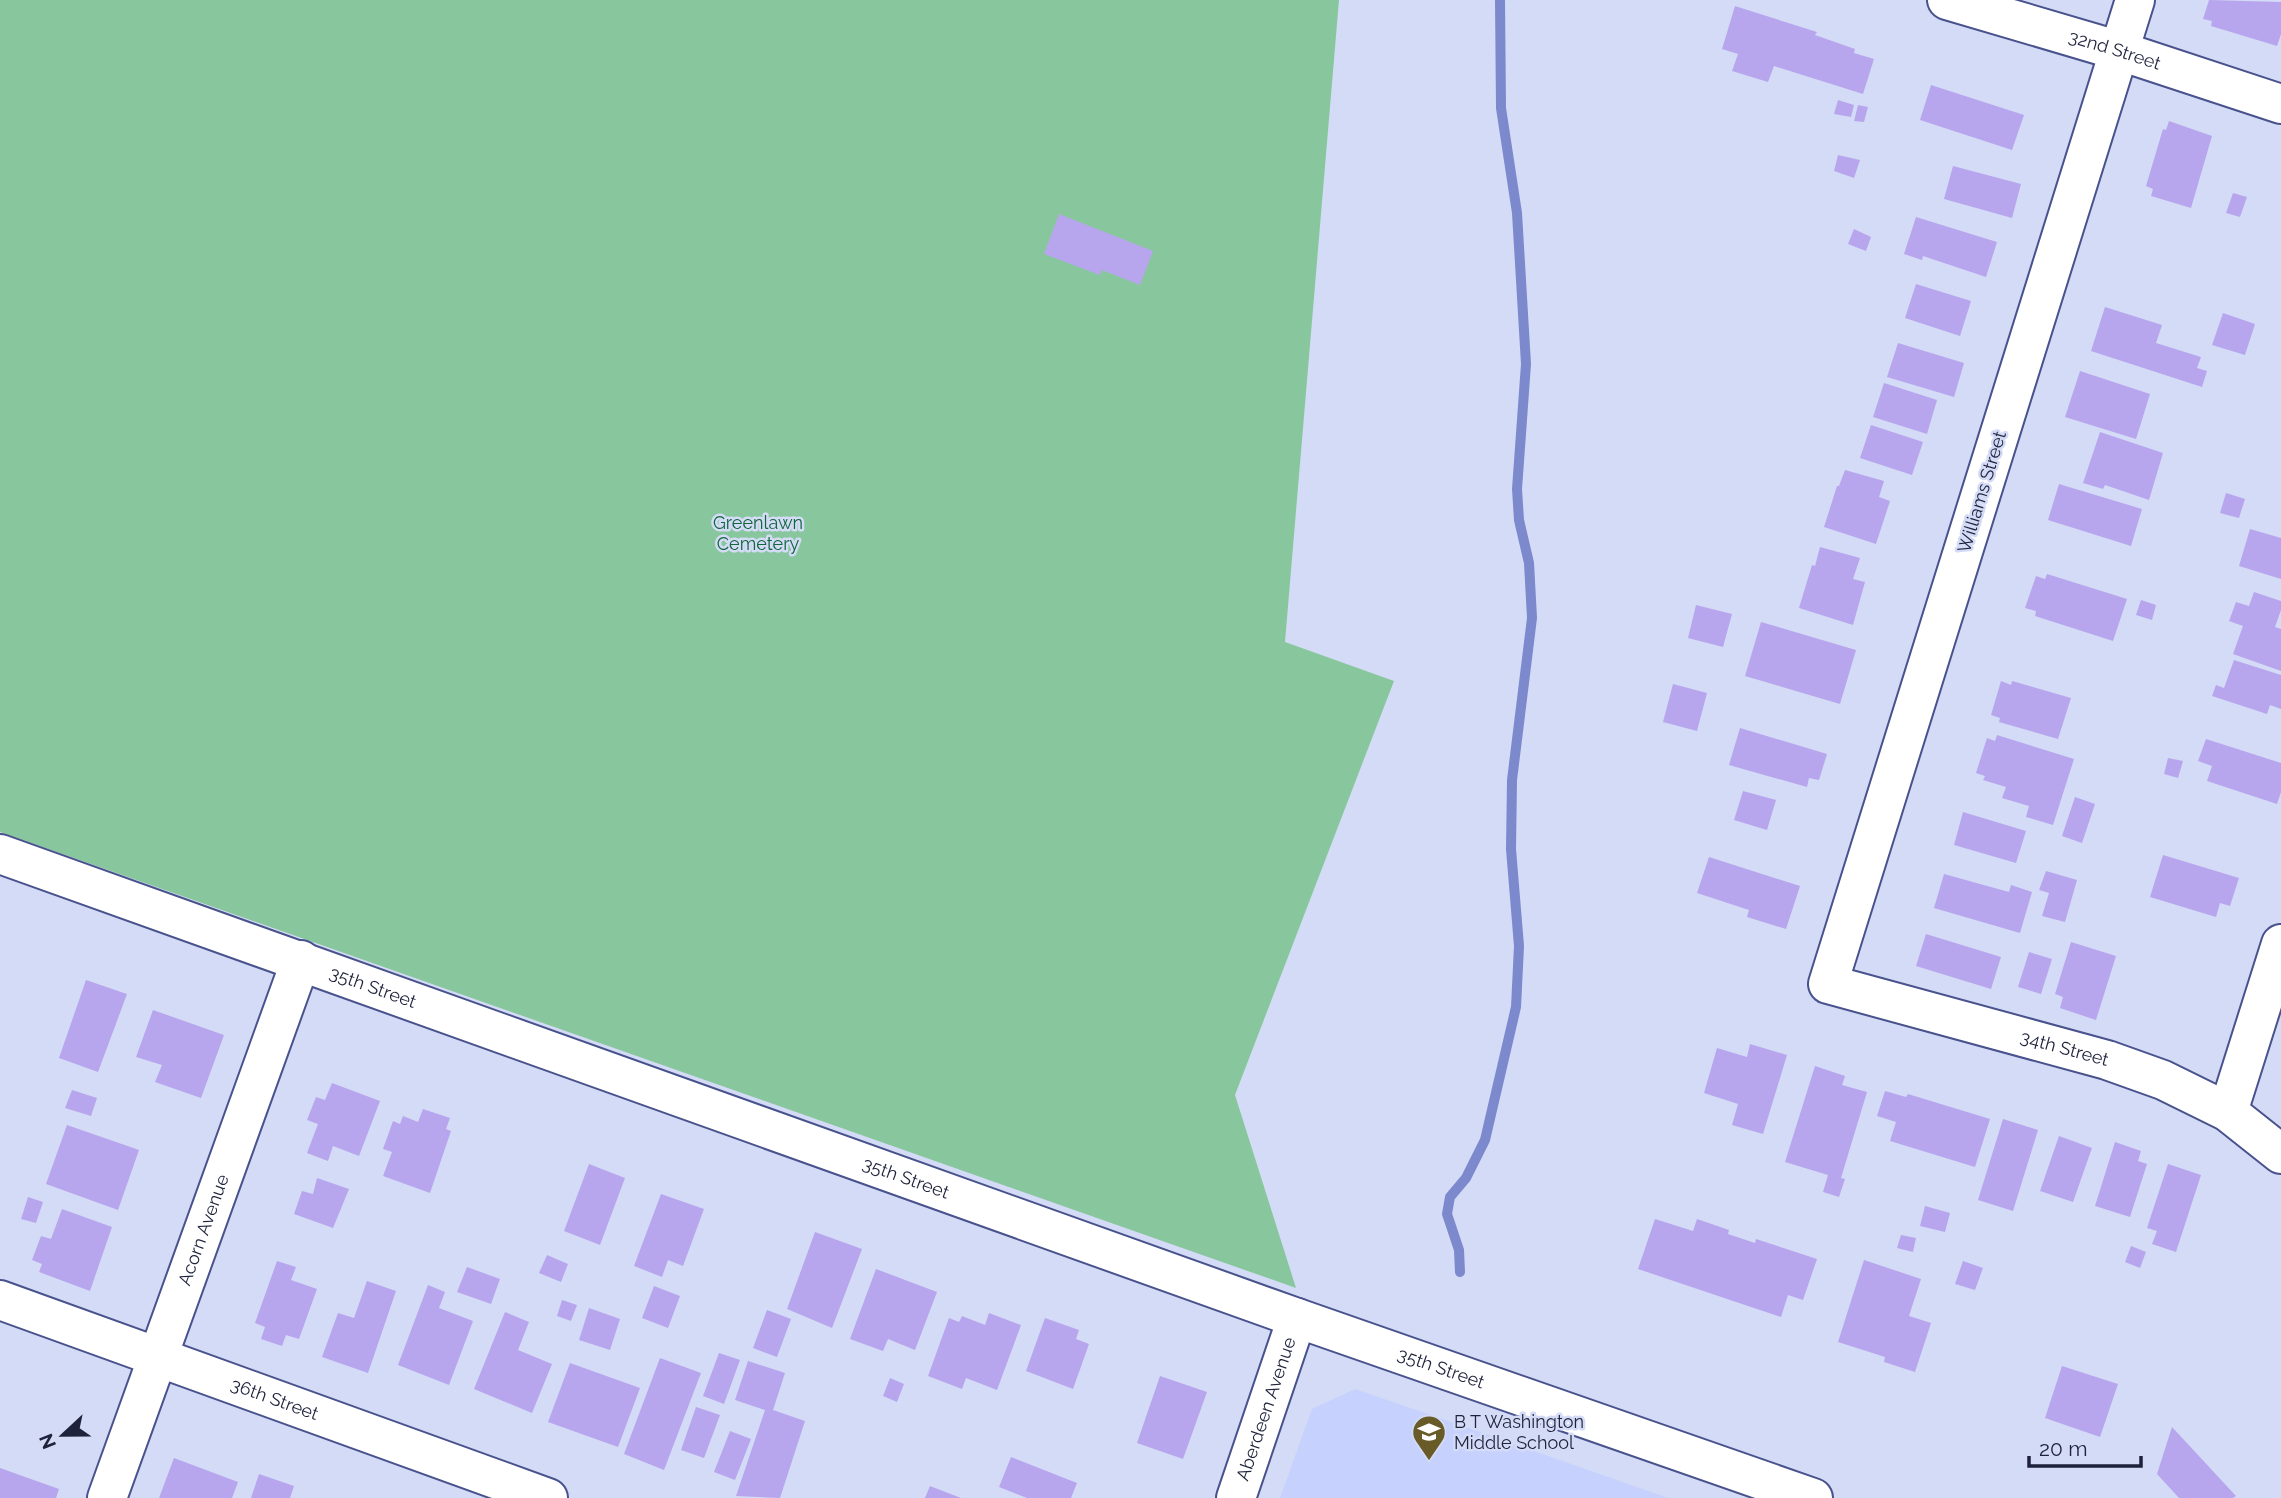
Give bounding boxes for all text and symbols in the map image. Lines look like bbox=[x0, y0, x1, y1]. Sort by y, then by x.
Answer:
street label: 32nd Street bbox=[2066, 25, 2164, 74]
street label: Williams Street bbox=[1953, 429, 2010, 555]
park label: Greenlawn Cemetery bbox=[713, 512, 803, 554]
street label: 35th Street bbox=[327, 962, 419, 1012]
street label: 34th Street bbox=[2018, 1026, 2111, 1070]
street label: 35th Street bbox=[860, 1152, 952, 1203]
street label: Acorn Avenue bbox=[174, 1171, 233, 1288]
street label: Aberdeen Avenue bbox=[1232, 1334, 1300, 1483]
street label: 35th Street bbox=[1395, 1343, 1487, 1393]
street label: 36th Street bbox=[228, 1373, 321, 1424]
north arrow bbox=[28, 1400, 98, 1470]
place label: B T Washington Middle School bbox=[1454, 1411, 1584, 1453]
school or university icon: B T Washington Middle School bbox=[1410, 1413, 1448, 1462]
scale bar bbox=[2029, 1424, 2141, 1468]
text: N bbox=[34, 1431, 60, 1452]
text: 20 m bbox=[2039, 1436, 2087, 1461]

